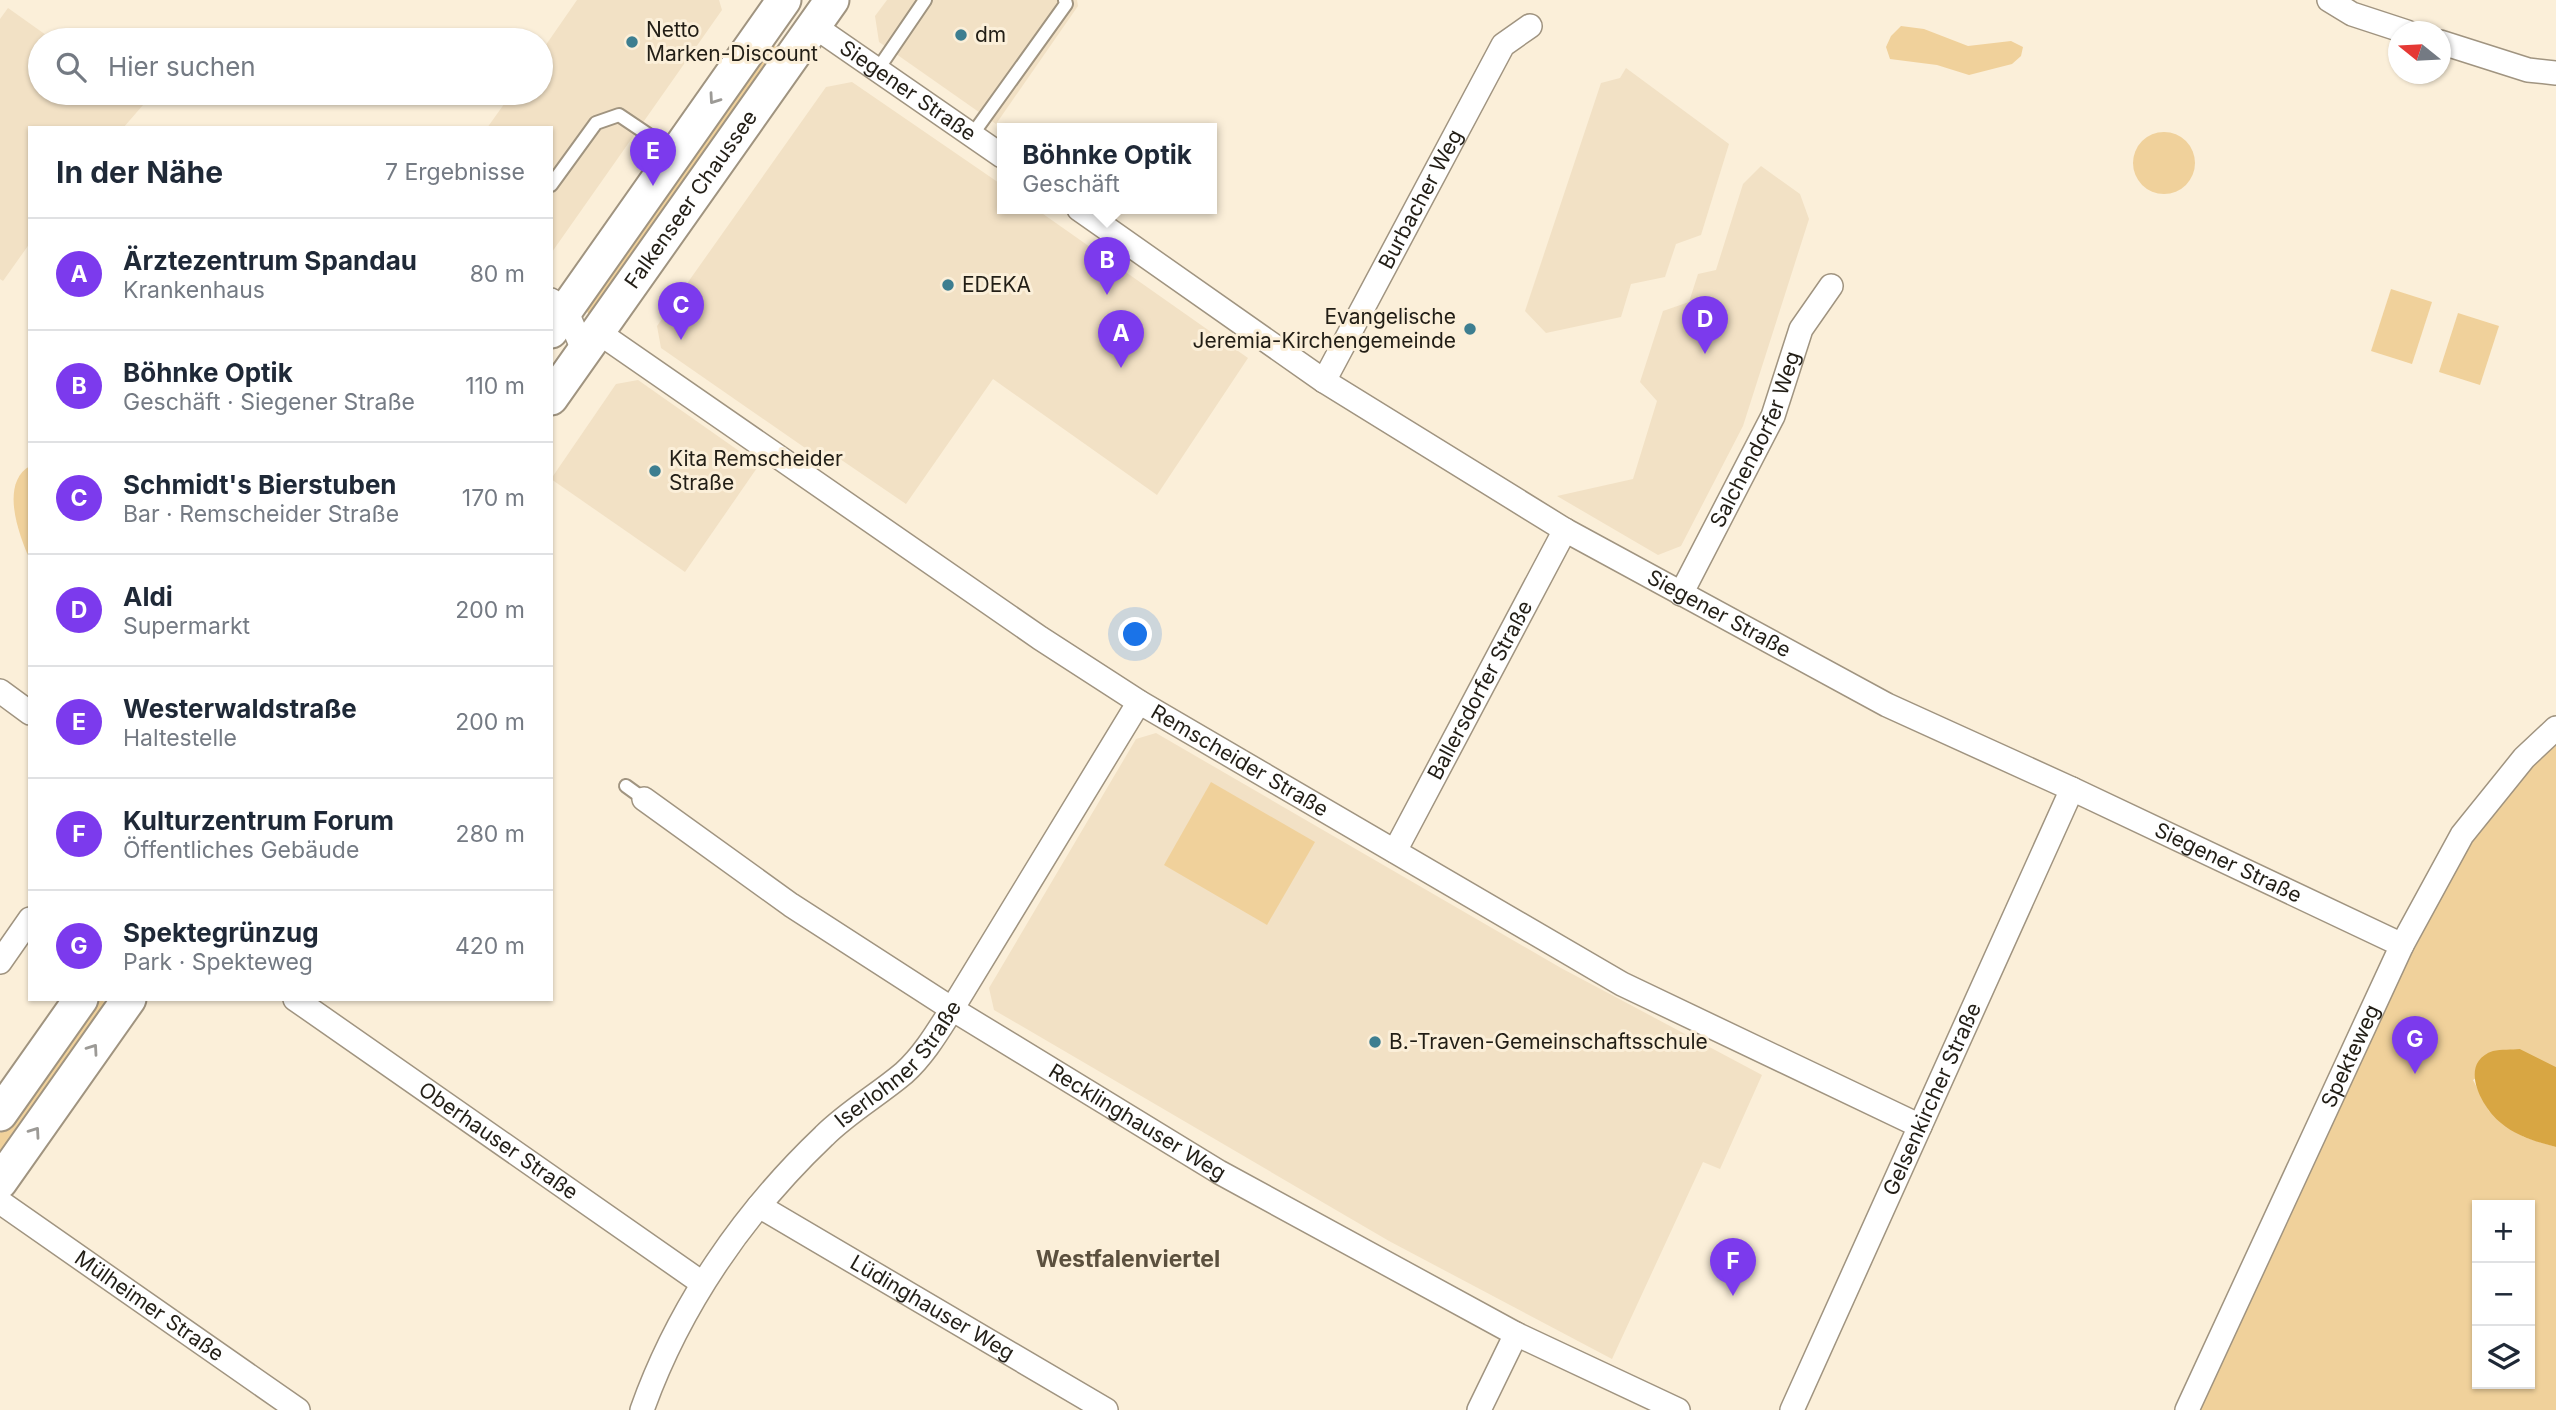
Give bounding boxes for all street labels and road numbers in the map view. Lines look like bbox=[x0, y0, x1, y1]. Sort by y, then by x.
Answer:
street label: Siegener Straße bbox=[835, 35, 981, 146]
street label: Falkenseer Chaussee bbox=[619, 105, 762, 293]
street label: Burbacher Weg bbox=[1373, 125, 1468, 273]
street label: Salchendorfer Weg bbox=[1705, 348, 1805, 532]
street label: Siegener Straße bbox=[1643, 564, 1795, 662]
street label: Ballersdorfer Straße bbox=[1422, 596, 1537, 784]
street label: Remscheider Straße bbox=[1147, 699, 1333, 822]
street label: Siegener Straße bbox=[2151, 817, 2306, 908]
street label: Iserlohner Straße bbox=[829, 996, 966, 1133]
street label: Gelsenkircher Straße bbox=[1877, 999, 1986, 1199]
street label: Spekteweg bbox=[2316, 1000, 2385, 1111]
street label: Recklinghauser Weg bbox=[1044, 1058, 1231, 1185]
street label: Oberhauser Straße bbox=[414, 1076, 583, 1205]
street label: Mülheimer Straße bbox=[70, 1245, 229, 1366]
street label: Lüdinghauser Weg bbox=[846, 1249, 1019, 1365]

